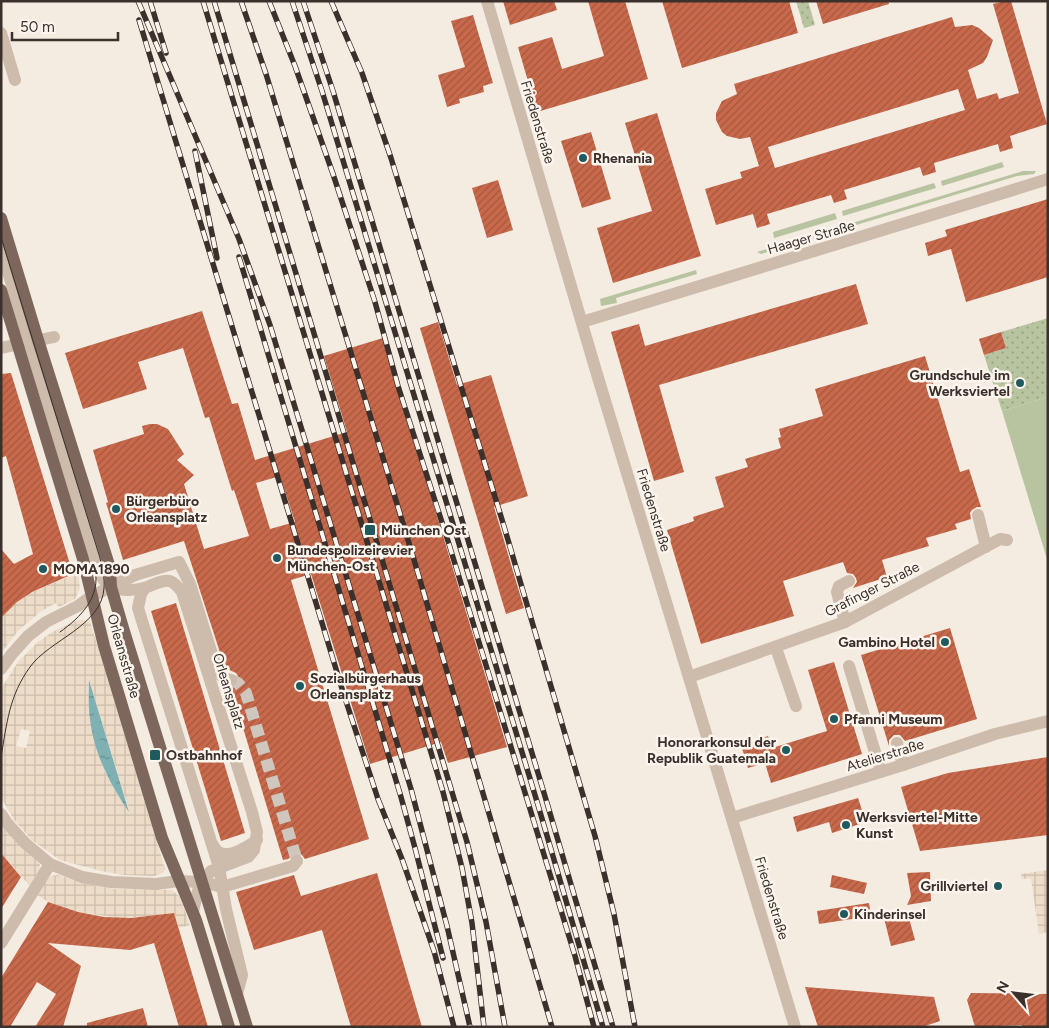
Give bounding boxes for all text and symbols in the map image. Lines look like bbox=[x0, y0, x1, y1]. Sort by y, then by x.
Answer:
scale bar bbox=[12, 10, 119, 42]
text: 50 m bbox=[20, 18, 55, 36]
street label: Friedenstraße bbox=[517, 79, 558, 166]
place label: Rhenania bbox=[593, 150, 652, 167]
marker: Rhenania bbox=[577, 152, 589, 164]
street label: Haager Straße bbox=[765, 217, 857, 258]
place label: Grundschule im Werksviertel bbox=[910, 367, 1010, 400]
marker: Grundschule im Werksviertel bbox=[1014, 377, 1026, 389]
street label: Friedenstraße bbox=[633, 467, 674, 554]
place label: Bürgerbüro Orleansplatz bbox=[126, 493, 207, 526]
marker: Bürgerbüro Orleansplatz bbox=[110, 503, 122, 515]
place label: München Ost bbox=[381, 522, 467, 539]
marker: München Ost bbox=[363, 523, 377, 537]
place label: Bundespolizeirevier München-Ost bbox=[287, 542, 414, 575]
marker: Bundespolizeirevier München-Ost bbox=[271, 552, 283, 564]
street label: Grafinger Straße bbox=[822, 558, 923, 621]
place label: MOMA1890 bbox=[53, 561, 130, 578]
marker: MOMA1890 bbox=[37, 563, 49, 575]
street label: Orleansstraße bbox=[103, 612, 144, 701]
place label: Gambino Hotel bbox=[838, 634, 935, 651]
marker: Gambino Hotel bbox=[939, 636, 951, 648]
street label: Orleansplatz bbox=[209, 651, 248, 731]
place label: Sozialbürgerhaus Orleansplatz bbox=[310, 670, 421, 703]
marker: Sozialbürgerhaus Orleansplatz bbox=[294, 680, 306, 692]
place label: Pfanni Museum bbox=[844, 711, 943, 728]
marker: Pfanni Museum bbox=[828, 713, 840, 725]
place label: Honorarkonsul der Republik Guatemala bbox=[647, 734, 777, 767]
street label: Atelierstraße bbox=[844, 736, 926, 775]
marker: Honorarkonsul der Republik Guatemala bbox=[780, 744, 792, 756]
place label: Ostbahnhof bbox=[166, 747, 243, 764]
marker: Ostbahnhof bbox=[148, 748, 162, 762]
place label: Werksviertel-Mitte Kunst bbox=[856, 809, 978, 842]
marker: Werksviertel-Mitte Kunst bbox=[840, 819, 852, 831]
street label: Friedenstraße bbox=[751, 855, 792, 942]
place label: Grillviertel bbox=[921, 878, 988, 895]
marker: Grillviertel bbox=[992, 880, 1004, 892]
place label: Kinderinsel bbox=[854, 906, 926, 923]
marker: Kinderinsel bbox=[838, 908, 850, 920]
north arrow bbox=[989, 968, 1039, 1018]
text: N bbox=[993, 978, 1013, 996]

